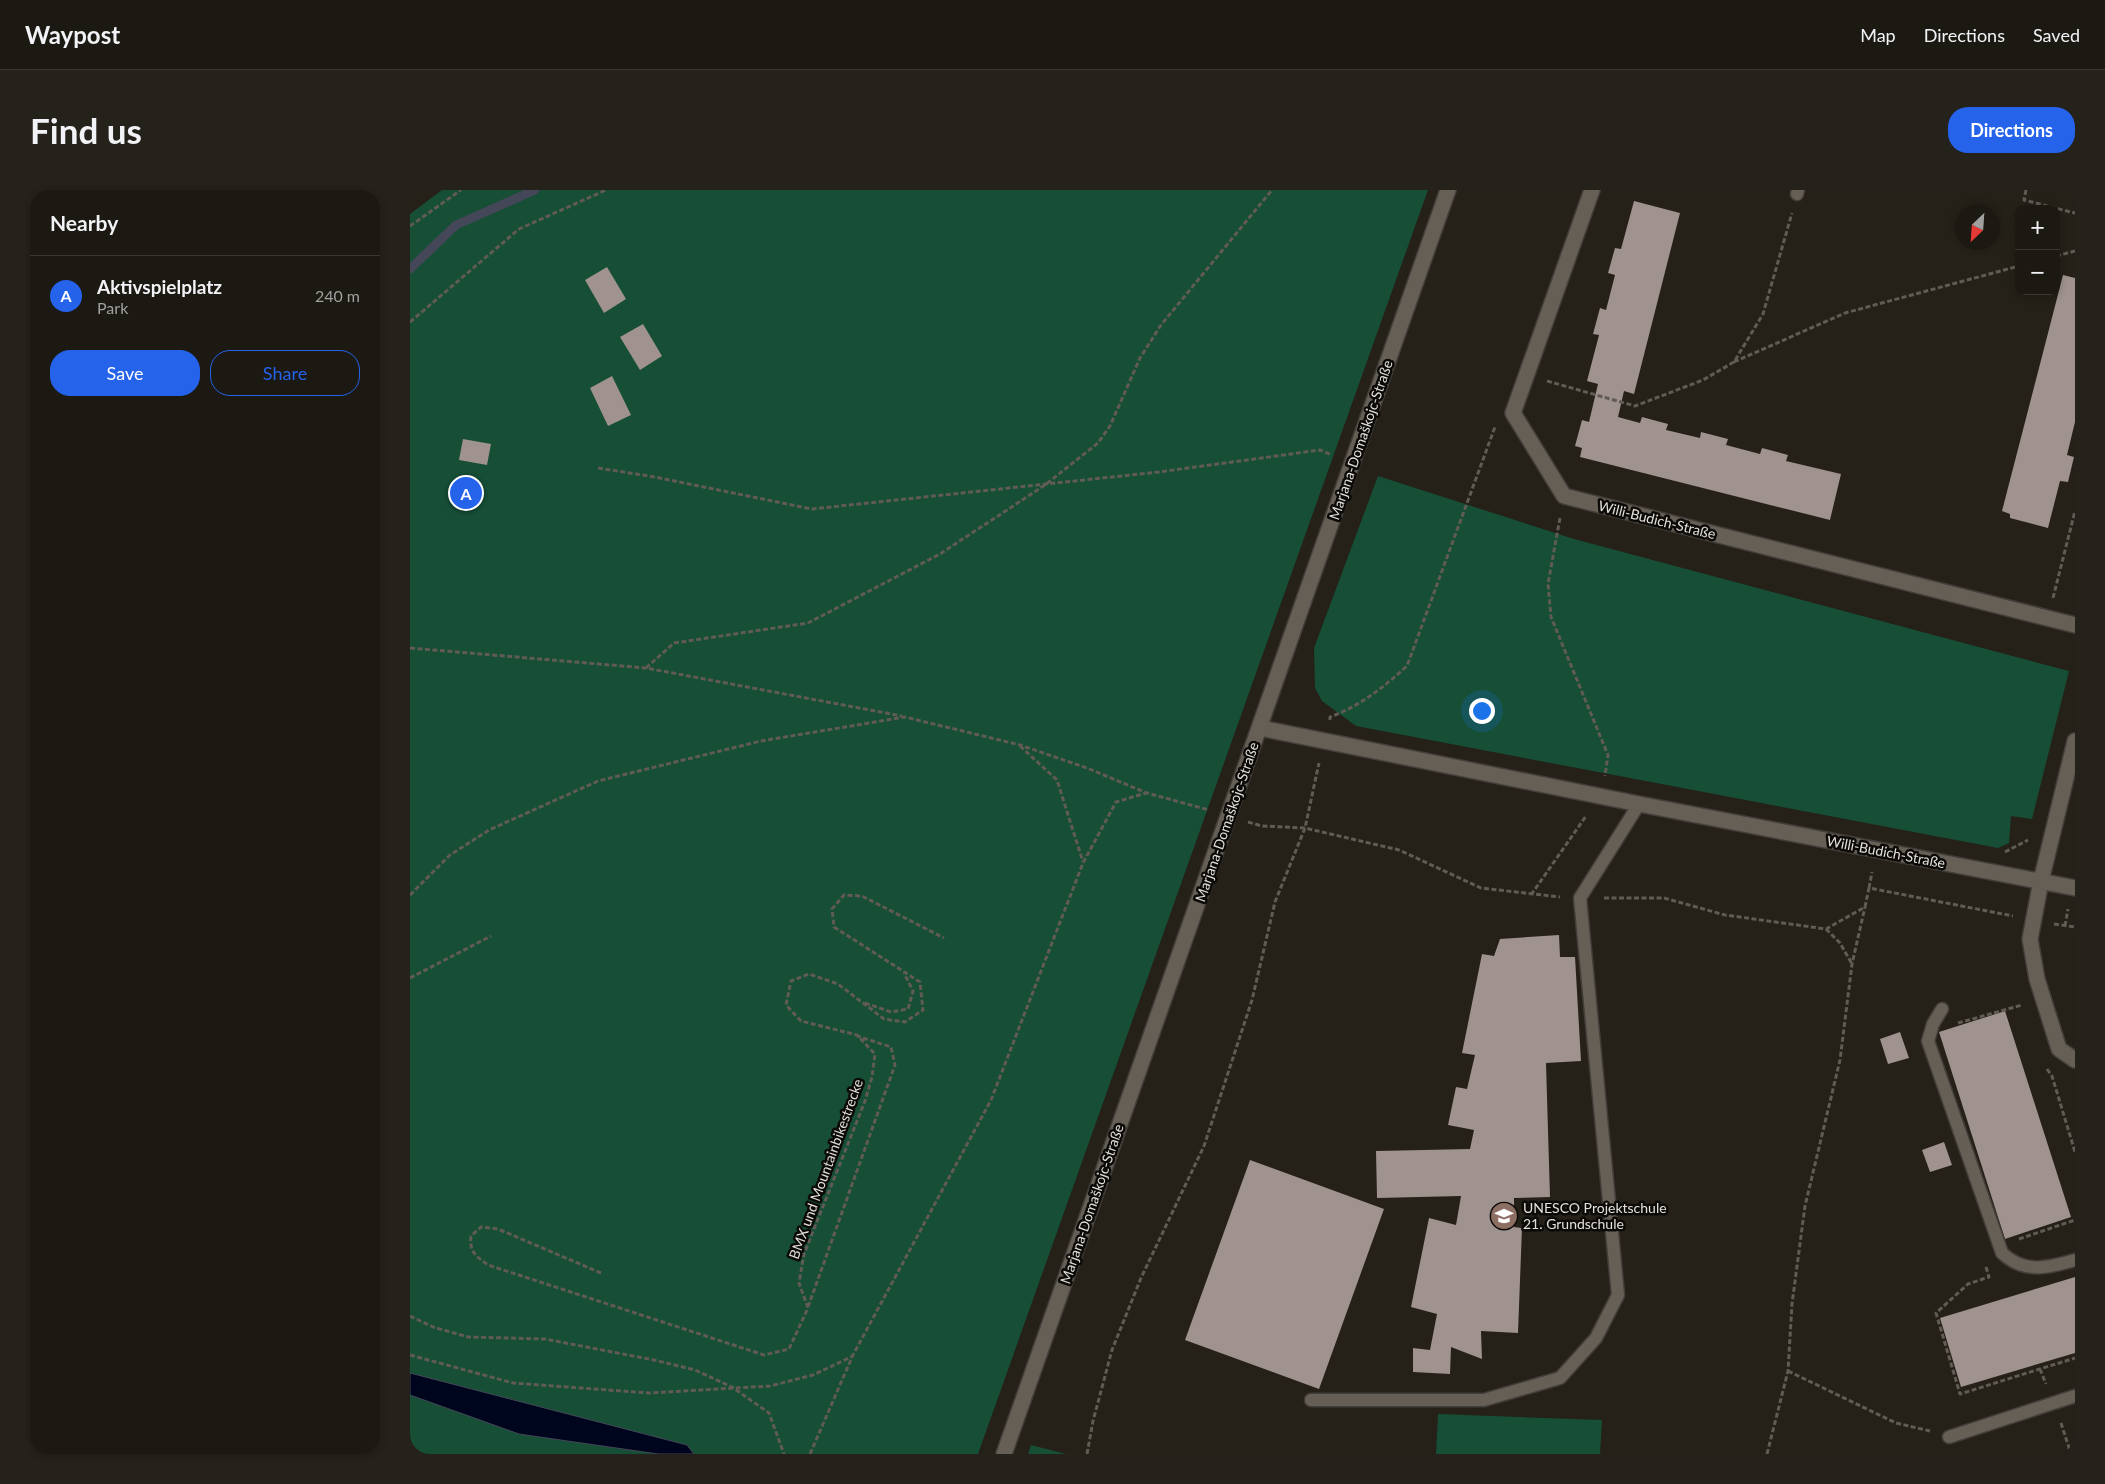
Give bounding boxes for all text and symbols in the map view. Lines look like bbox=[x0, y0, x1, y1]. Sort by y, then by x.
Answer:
text: Waypost bbox=[25, 20, 120, 49]
text: Map bbox=[1860, 24, 1896, 46]
text: Directions bbox=[1924, 24, 2005, 46]
text: Saved bbox=[2033, 24, 2080, 46]
button: Directions bbox=[1948, 107, 2075, 153]
text: Find us bbox=[30, 109, 142, 151]
north arrow bbox=[1955, 205, 2000, 250]
map controls bbox=[2015, 205, 2060, 295]
button: + bbox=[2015, 205, 2060, 250]
text: Nearby bbox=[50, 210, 118, 235]
button: − bbox=[2015, 250, 2060, 295]
text: Aktivspielplatz bbox=[97, 275, 222, 298]
text: A bbox=[60, 286, 72, 305]
text: 240 m bbox=[315, 286, 360, 305]
text: Park bbox=[97, 298, 128, 317]
button: Save bbox=[50, 350, 200, 396]
button: Share bbox=[210, 350, 360, 396]
street label: Marjana-Domaškojc-Straße bbox=[1325, 358, 1396, 522]
pin: A bbox=[450, 474, 482, 512]
street label: Willi-Budich-Straße bbox=[1597, 497, 1718, 542]
your location bbox=[1469, 698, 1495, 724]
street label: Marjana-Domaškojc-Straße bbox=[1191, 740, 1262, 904]
street label: Willi-Budich-Straße bbox=[1825, 832, 1947, 871]
street label: BMX und Mountainbikestrecke bbox=[785, 1076, 866, 1261]
street label: Marjana-Domaškojc-Straße bbox=[1056, 1122, 1127, 1286]
place label: UNESCO Projektschule 21. Grundschule bbox=[1523, 1199, 1667, 1232]
school or university icon: UNESCO Projektschule 21. Grundschule bbox=[1489, 1201, 1519, 1231]

